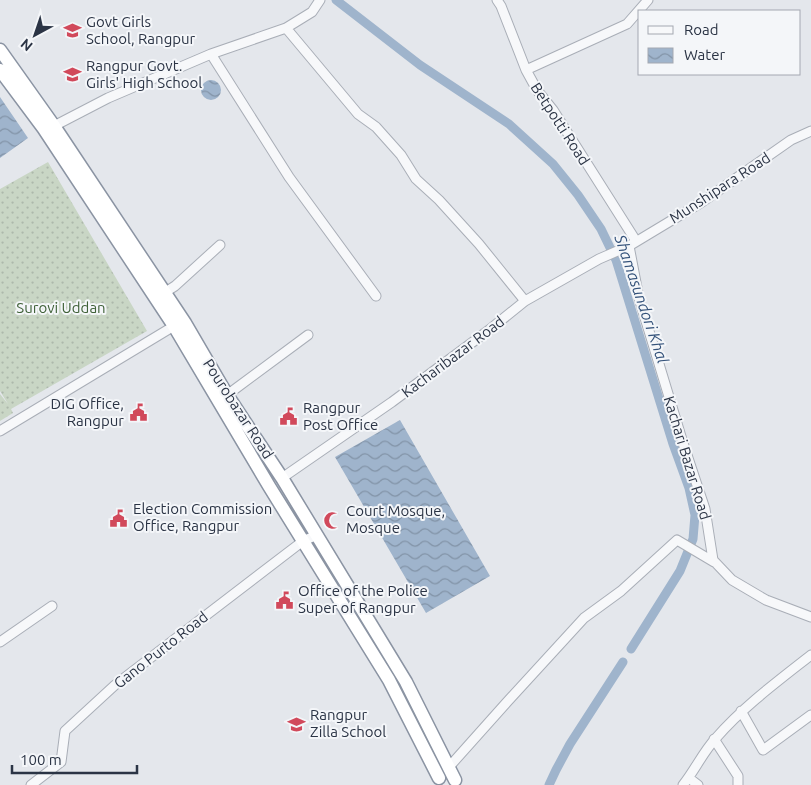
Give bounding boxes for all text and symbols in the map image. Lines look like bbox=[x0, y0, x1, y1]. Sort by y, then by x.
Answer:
north arrow bbox=[10, 10, 60, 60]
legend bbox=[638, 10, 801, 75]
place label: Govt Girls School, Rangpur bbox=[86, 13, 196, 47]
school or university icon: Govt Girls School, Rangpur bbox=[62, 21, 82, 41]
text: Road bbox=[684, 21, 719, 38]
text: N bbox=[17, 35, 36, 54]
text: Water bbox=[684, 46, 725, 63]
place label: Rangpur Govt. Girls' High School bbox=[86, 57, 202, 91]
school or university icon: Rangpur Govt. Girls' High School bbox=[62, 65, 82, 85]
street label: Betpotti Road bbox=[528, 79, 593, 168]
street label: Munshipara Road bbox=[666, 149, 773, 227]
water label: Shamasundori Khal bbox=[611, 231, 673, 366]
park label: Surovi Uddan bbox=[16, 299, 106, 316]
street label: Kacharibazar Road bbox=[398, 312, 507, 401]
street label: Pourobazar Road bbox=[200, 356, 277, 462]
street label: Kachari Bazar Road bbox=[661, 394, 714, 522]
place label: DIG Office, Rangpur bbox=[51, 395, 124, 429]
place label: Rangpur Post Office bbox=[303, 399, 378, 433]
public building icon: DIG Office, Rangpur bbox=[128, 403, 148, 423]
public building icon: Rangpur Post Office bbox=[279, 407, 299, 427]
place label: Election Commission Office, Rangpur bbox=[133, 500, 272, 534]
place label: Court Mosque, Mosque bbox=[346, 502, 445, 536]
public building icon: Election Commission Office, Rangpur bbox=[109, 508, 129, 528]
mosque icon: Court Mosque, Mosque bbox=[322, 510, 342, 530]
place label: Office of the Police Super of Rangpur bbox=[298, 582, 428, 616]
public building icon: Office of the Police Super of Rangpur bbox=[274, 590, 294, 610]
street label: Gano Purto Road bbox=[110, 608, 211, 691]
place label: Rangpur Zilla School bbox=[310, 706, 386, 740]
school or university icon: Rangpur Zilla School bbox=[286, 714, 306, 734]
scale bar bbox=[12, 742, 138, 774]
text: 100 m bbox=[20, 751, 62, 768]

